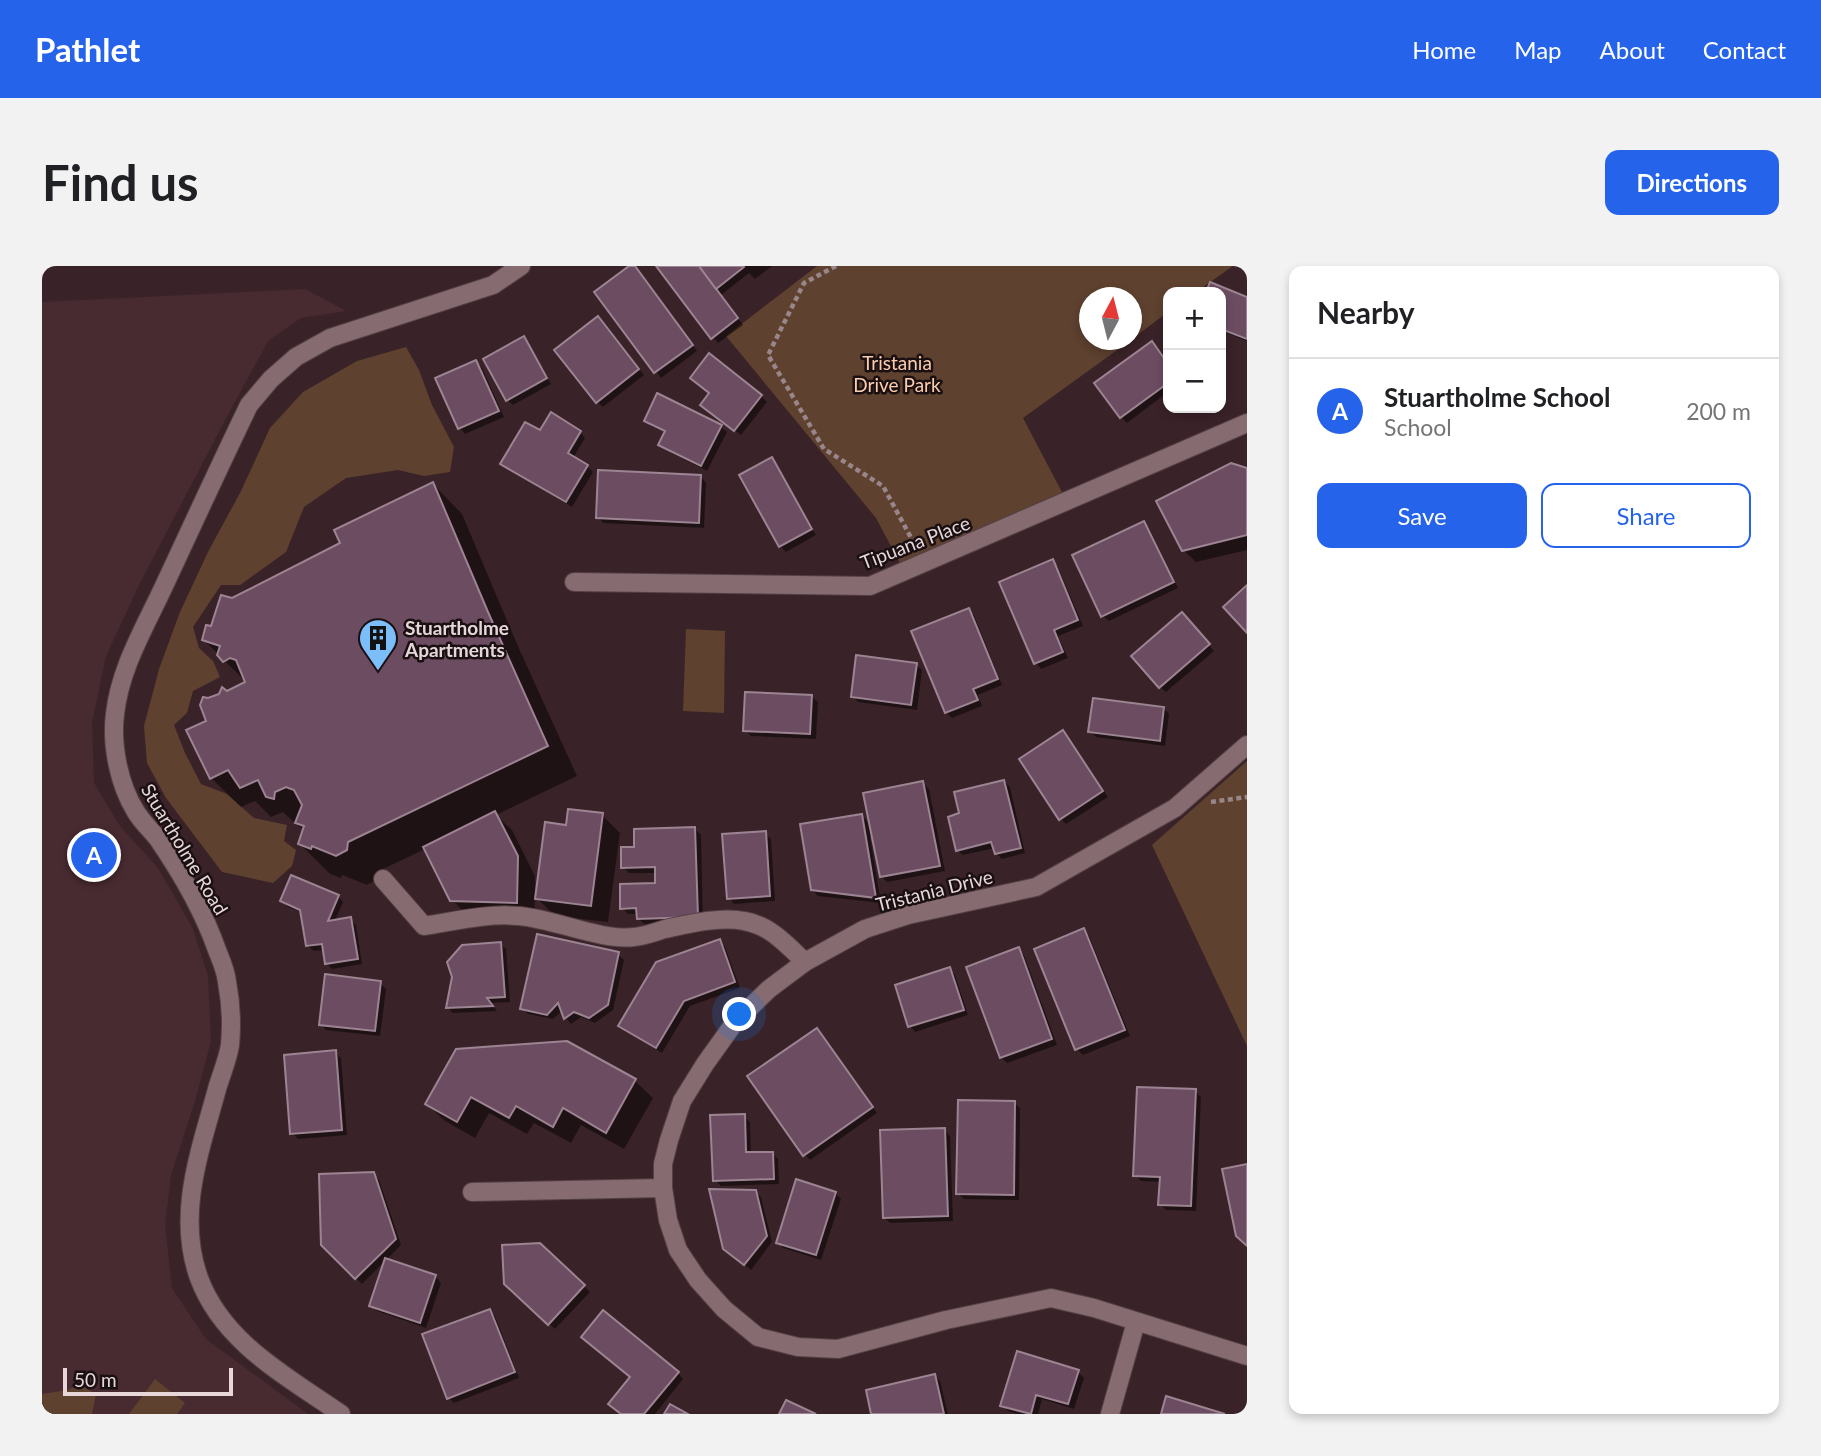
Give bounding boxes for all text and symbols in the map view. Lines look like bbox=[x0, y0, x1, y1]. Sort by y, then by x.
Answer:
text: Pathlet bbox=[35, 29, 140, 69]
text: Home bbox=[1412, 35, 1476, 64]
text: Map bbox=[1514, 35, 1562, 64]
text: About bbox=[1600, 35, 1665, 64]
text: Contact bbox=[1703, 35, 1786, 64]
button: Directions bbox=[1605, 150, 1779, 215]
text: Find us bbox=[42, 153, 199, 211]
north arrow bbox=[1079, 287, 1142, 350]
map controls bbox=[1163, 287, 1226, 413]
button: + bbox=[1163, 287, 1226, 350]
text: Nearby bbox=[1317, 294, 1415, 330]
button: − bbox=[1163, 350, 1226, 413]
park label: Tristania Drive Park bbox=[853, 351, 941, 396]
text: Stuartholme School bbox=[1384, 381, 1610, 413]
text: A bbox=[1332, 397, 1348, 425]
text: 200 m bbox=[1686, 397, 1751, 425]
text: School bbox=[1384, 413, 1452, 441]
button: Save bbox=[1317, 483, 1527, 548]
button: Share bbox=[1541, 483, 1751, 548]
street label: Tipuana Place bbox=[857, 511, 973, 573]
place label: Stuartholme Apartments bbox=[404, 616, 509, 661]
building icon: Stuartholme Apartments bbox=[357, 617, 399, 672]
street label: Stuartholme Road bbox=[137, 779, 233, 919]
pin: A bbox=[71, 829, 117, 881]
street label: Tristania Drive bbox=[873, 864, 995, 916]
your location bbox=[722, 997, 756, 1031]
scale bar bbox=[63, 1365, 233, 1397]
text: 50 m bbox=[74, 1368, 117, 1391]

